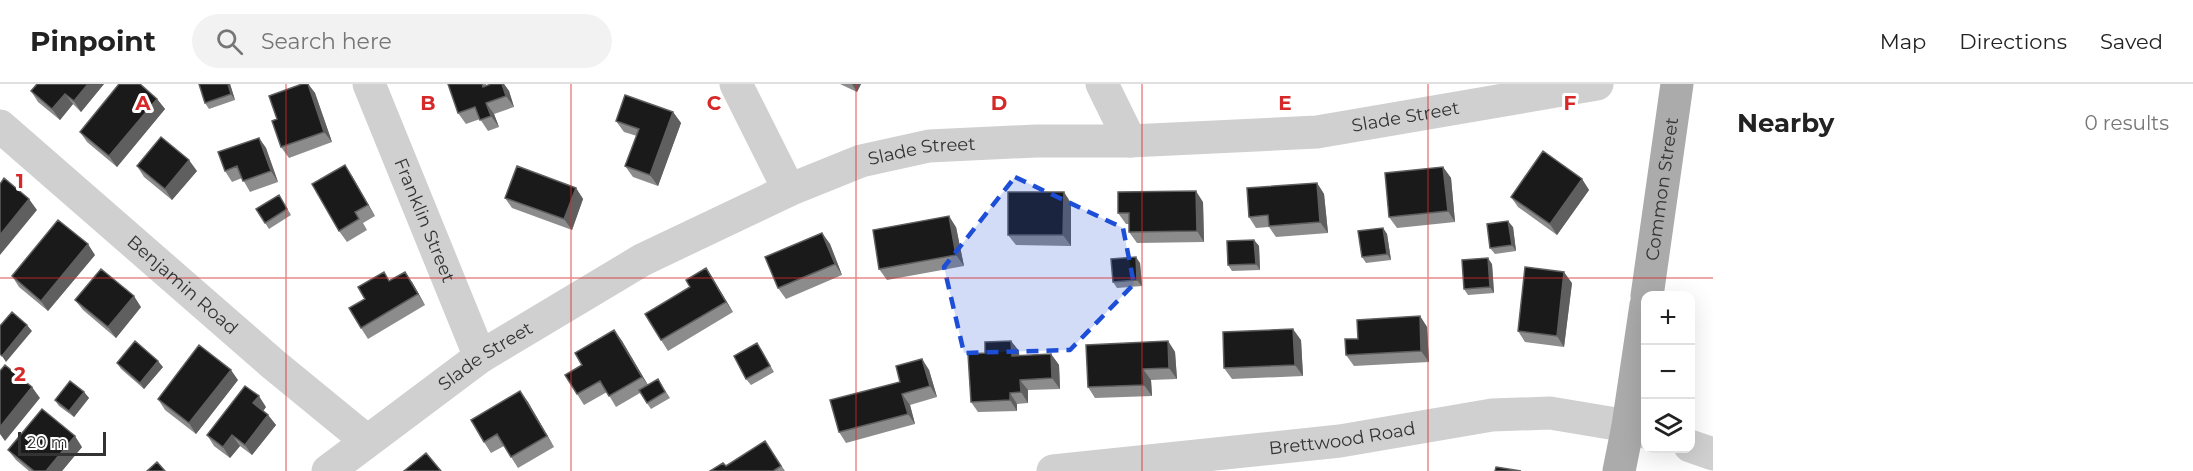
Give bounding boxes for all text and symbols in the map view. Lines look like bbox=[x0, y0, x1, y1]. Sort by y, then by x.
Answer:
search box bbox=[192, 14, 612, 68]
text: Pinpoint bbox=[30, 24, 156, 58]
icon: search bbox=[213, 25, 246, 58]
text: Search here bbox=[261, 28, 392, 55]
text: Map bbox=[1880, 29, 1926, 54]
text: Directions bbox=[1959, 29, 2067, 54]
text: Saved bbox=[2100, 29, 2163, 54]
text: A bbox=[134, 91, 151, 115]
text: B bbox=[420, 91, 436, 115]
text: C bbox=[707, 91, 722, 115]
text: D bbox=[991, 91, 1007, 115]
text: E bbox=[1278, 91, 1292, 115]
text: F bbox=[1564, 91, 1577, 115]
street label: Slade Street bbox=[1350, 97, 1461, 137]
text: Nearby bbox=[1737, 107, 1834, 139]
text: 0 results bbox=[2084, 111, 2169, 135]
street label: Common Street bbox=[1641, 116, 1683, 262]
street label: Slade Street bbox=[866, 133, 976, 170]
street label: Franklin Street bbox=[389, 155, 459, 286]
text: 1 bbox=[16, 169, 24, 193]
street label: Benjamin Road bbox=[122, 231, 242, 339]
map controls bbox=[1641, 291, 1695, 453]
button: + bbox=[1641, 291, 1695, 345]
street label: Slade Street bbox=[434, 317, 537, 395]
button: − bbox=[1641, 345, 1695, 399]
text: 2 bbox=[14, 362, 26, 386]
button: layers bbox=[1641, 399, 1695, 453]
street label: Brettwood Road bbox=[1268, 417, 1417, 459]
scale bar bbox=[18, 429, 106, 456]
text: 20 m bbox=[27, 433, 68, 452]

